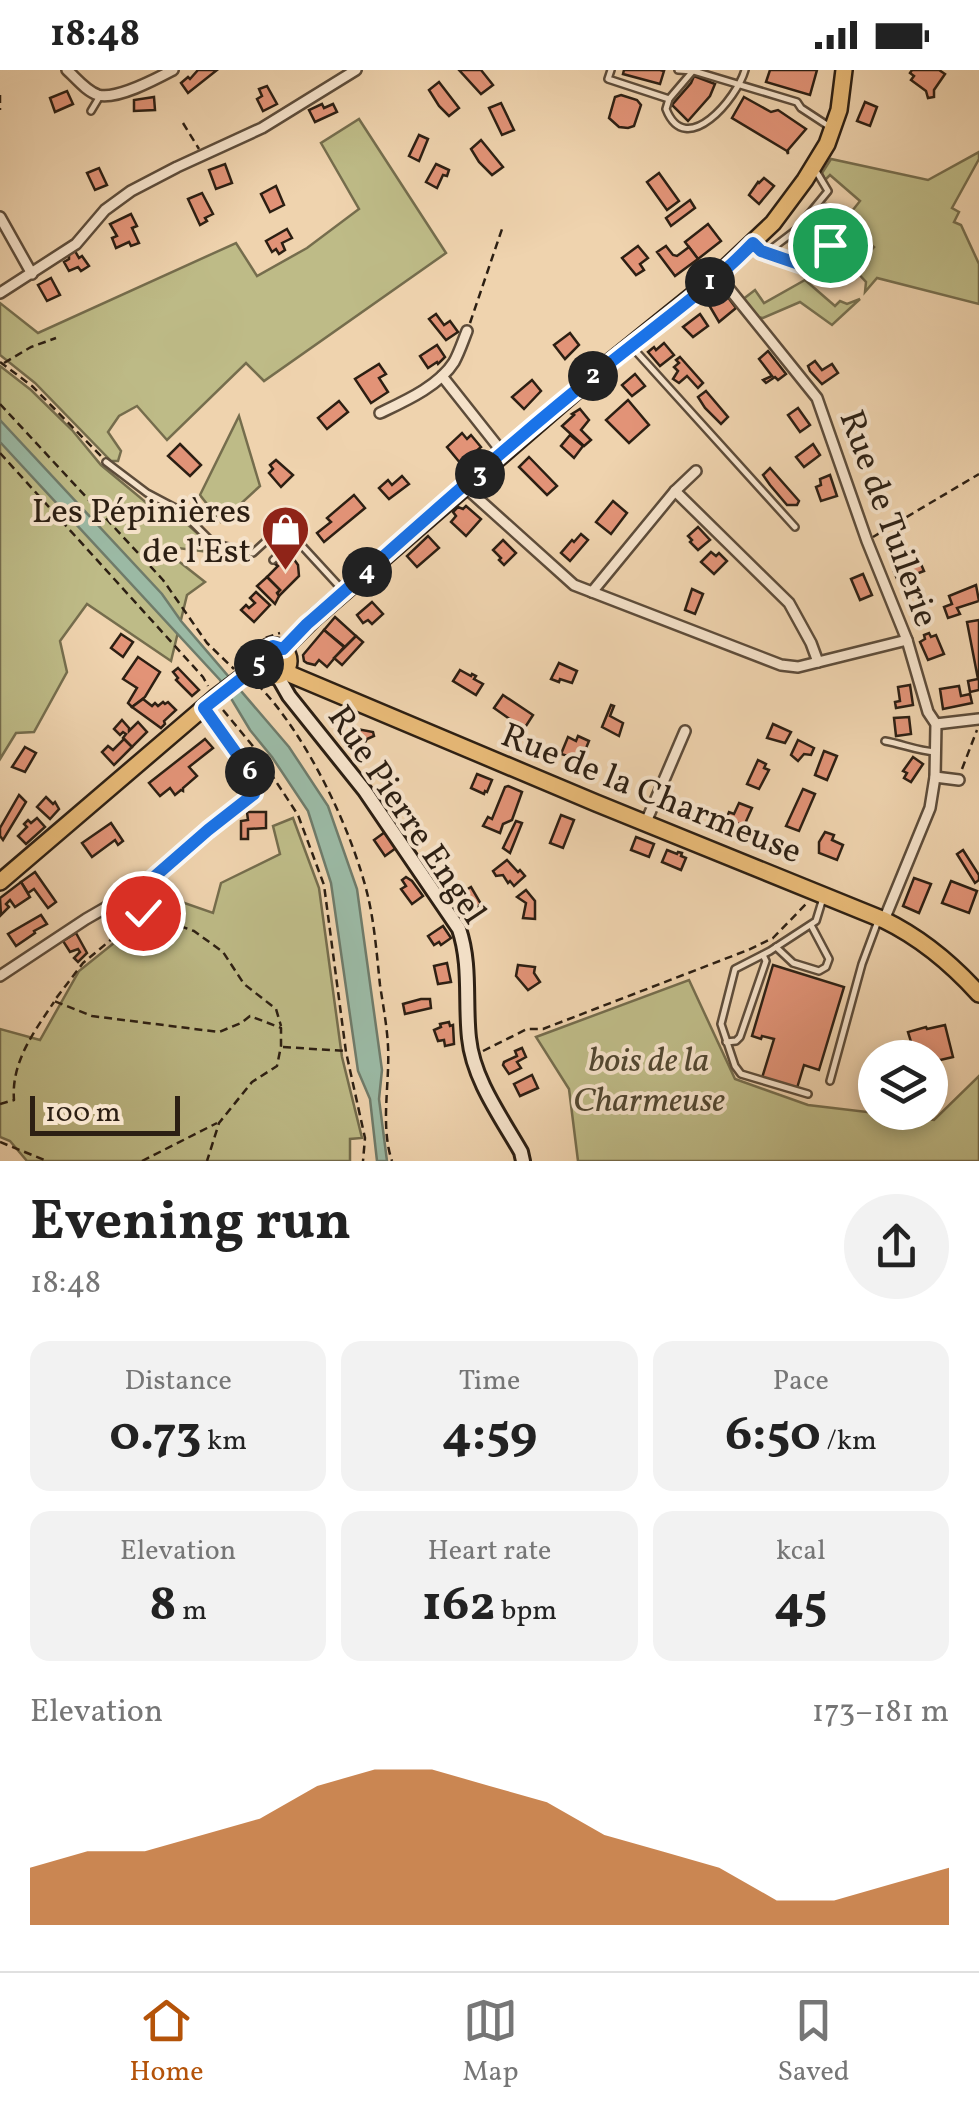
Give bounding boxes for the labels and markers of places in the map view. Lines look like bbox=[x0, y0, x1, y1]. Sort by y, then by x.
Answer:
pin bbox=[788, 203, 873, 288]
pin: 1 bbox=[685, 257, 735, 307]
pin: 2 bbox=[568, 351, 618, 401]
pin: 3 bbox=[455, 449, 505, 499]
place label: Les Pépinières de l'Est bbox=[32, 489, 251, 577]
shop icon: Les Pépinières de l'Est bbox=[260, 504, 312, 572]
pin: 4 bbox=[342, 547, 392, 597]
pin: 5 bbox=[234, 639, 284, 689]
pin: 6 bbox=[225, 747, 275, 797]
pin bbox=[101, 871, 186, 956]

